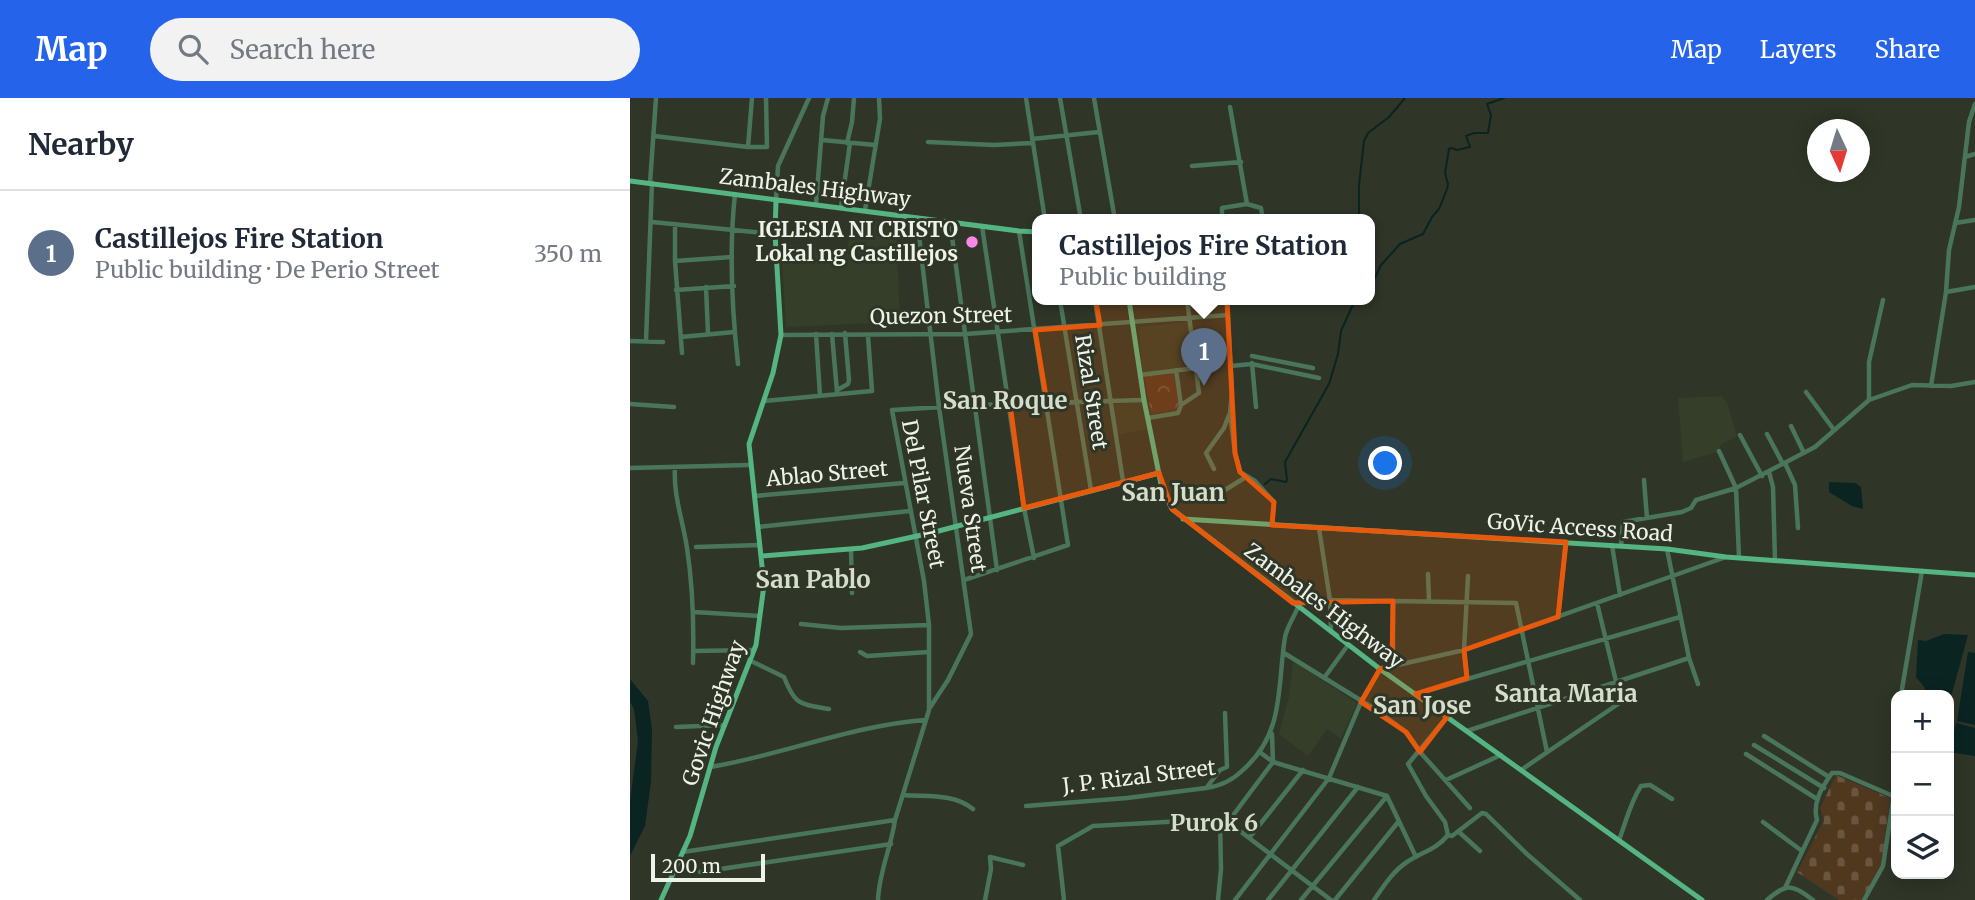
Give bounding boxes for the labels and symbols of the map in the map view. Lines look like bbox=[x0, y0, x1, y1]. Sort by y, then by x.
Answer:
north arrow bbox=[1807, 119, 1870, 182]
street label: Zambales Highway bbox=[718, 162, 913, 213]
place label: IGLESIA NI CRISTO Lokal ng Castillejos bbox=[755, 216, 958, 267]
marker: IGLESIA NI CRISTO Lokal ng Castillejos bbox=[964, 234, 980, 250]
street label: Quezon Street bbox=[870, 301, 1012, 330]
pin: 1 bbox=[1181, 328, 1227, 386]
street label: Rizal Street bbox=[1069, 332, 1114, 451]
district label: San Roque bbox=[942, 385, 1068, 416]
street label: Del Pilar Street bbox=[896, 417, 951, 571]
street label: Nueva Street bbox=[948, 444, 993, 574]
your location bbox=[1368, 446, 1402, 480]
street label: Ablao Street bbox=[764, 455, 889, 492]
district label: San Juan bbox=[1121, 477, 1225, 508]
street label: GoVic Access Road bbox=[1486, 508, 1674, 547]
street label: Zambales Highway bbox=[1239, 537, 1410, 675]
district label: San Pablo bbox=[755, 564, 871, 595]
street label: Govic Highway bbox=[676, 636, 751, 789]
district label: Santa Maria bbox=[1494, 678, 1638, 709]
district label: San Jose bbox=[1373, 690, 1471, 721]
street label: J. P. Rizal Street bbox=[1060, 754, 1217, 799]
district label: Purok 6 bbox=[1170, 808, 1258, 837]
scale bar bbox=[651, 851, 765, 883]

